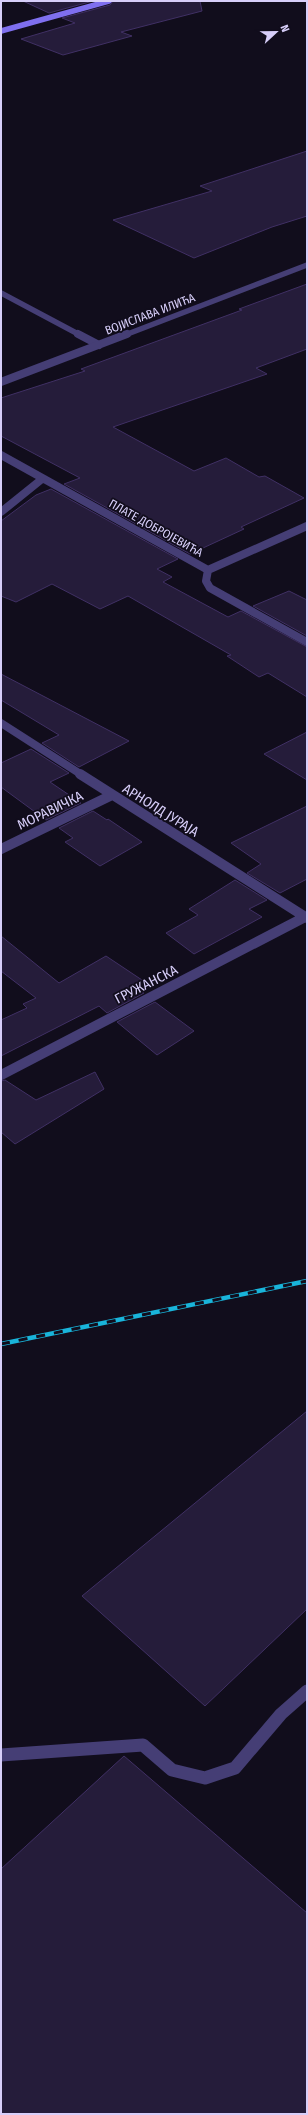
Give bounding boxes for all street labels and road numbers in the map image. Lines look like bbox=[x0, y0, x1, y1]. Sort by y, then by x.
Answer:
street label: ВОЈИСЛАВА ИЛИЋА bbox=[103, 290, 198, 338]
street label: ПЛАТЕ ДОБРОЈЕВИЋА bbox=[107, 496, 206, 560]
street label: АРНОЛД ЈУРАЈА bbox=[119, 780, 203, 841]
street label: МОРАВИЧКА bbox=[15, 787, 86, 834]
street label: ГРУЖАНСКА bbox=[112, 961, 181, 1008]

